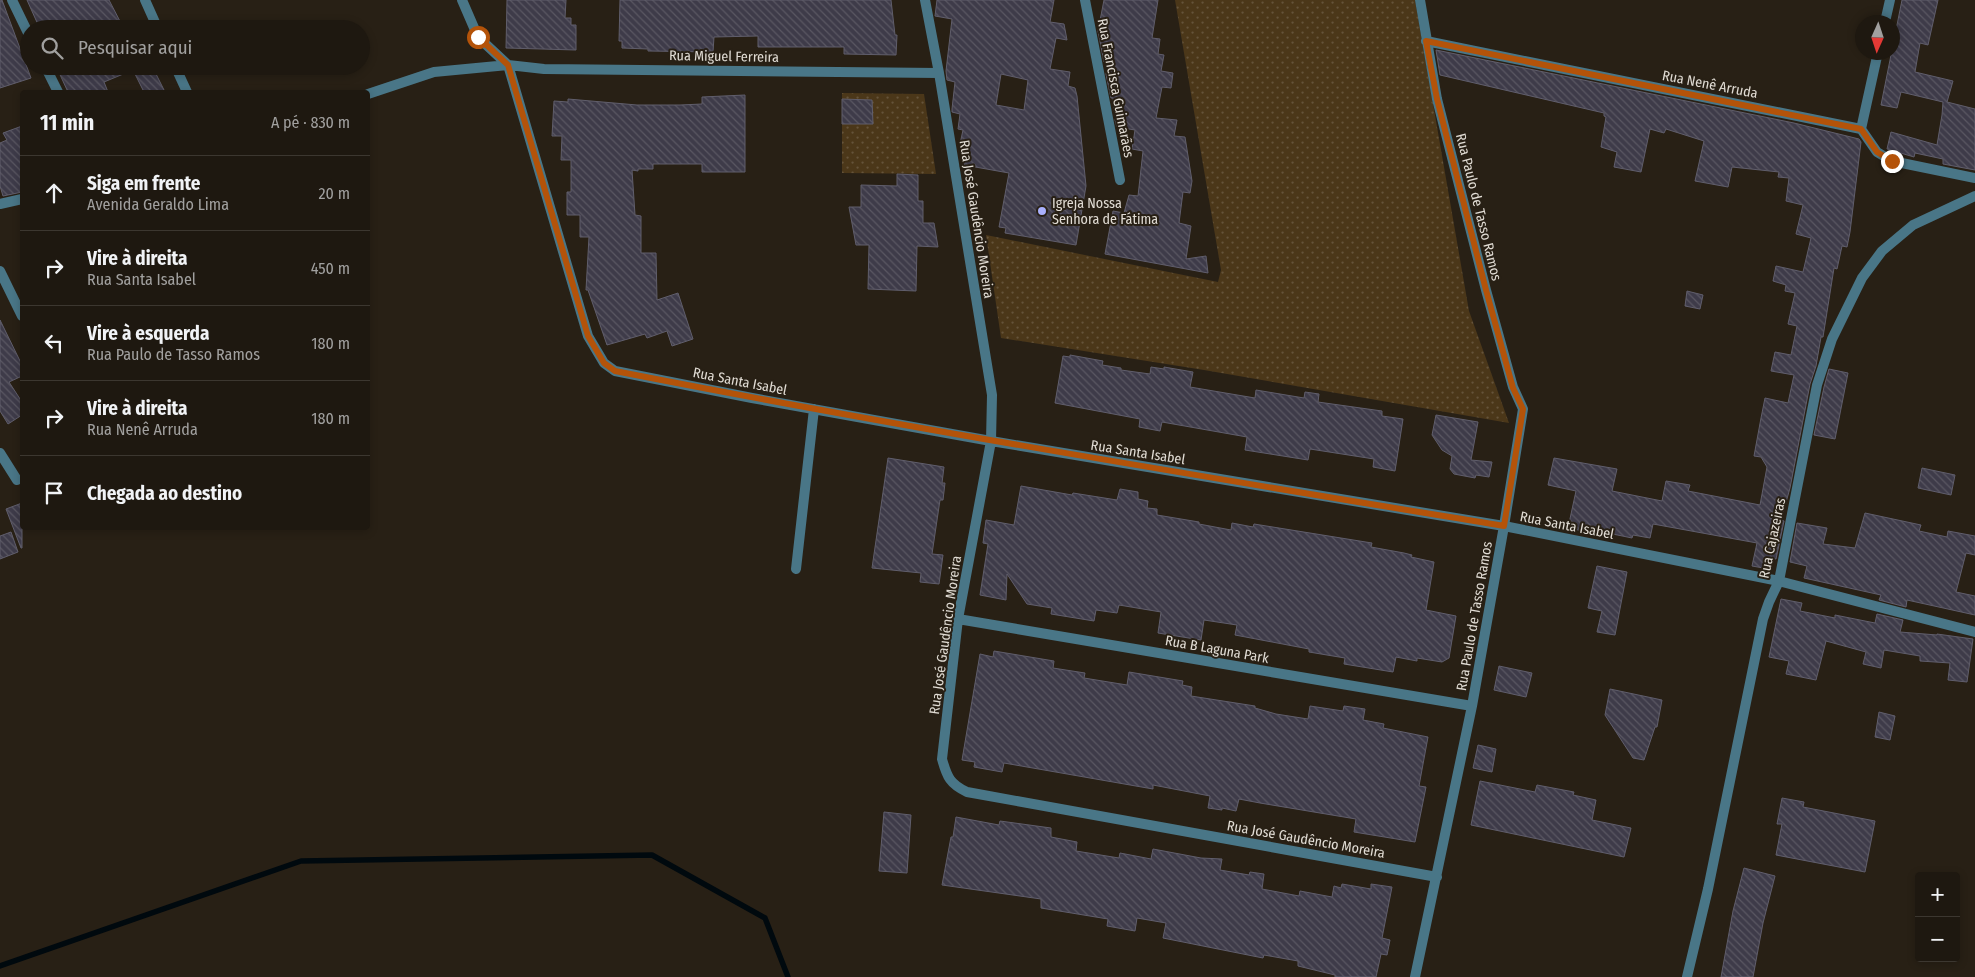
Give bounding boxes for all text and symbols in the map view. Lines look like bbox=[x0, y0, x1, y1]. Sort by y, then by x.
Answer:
north arrow bbox=[1855, 15, 1900, 60]
street label: Rua Francisca Guimarães bbox=[1094, 17, 1137, 159]
search box bbox=[20, 20, 370, 75]
route start bbox=[467, 26, 490, 49]
icon: search bbox=[38, 34, 66, 62]
text: Pesquisar aqui bbox=[78, 36, 192, 59]
street label: Rua Miguel Ferreira bbox=[669, 47, 779, 66]
street label: Rua Nenê Arruda bbox=[1661, 67, 1759, 102]
text: 11 min bbox=[40, 110, 94, 136]
text: A pé · 830 m bbox=[271, 113, 350, 132]
street label: Rua Paulo de Tasso Ramos bbox=[1452, 132, 1505, 283]
street label: Rua José Gaudêncio Moreira bbox=[956, 139, 997, 300]
route end bbox=[1881, 150, 1904, 173]
text: Siga em frente bbox=[87, 172, 201, 195]
icon: ahead bbox=[40, 179, 68, 207]
text: 20 m bbox=[319, 184, 350, 203]
text: Avenida Geraldo Lima bbox=[87, 195, 229, 214]
place label: Igreja Nossa Senhora de Fátima bbox=[1052, 195, 1158, 228]
marker: Igreja Nossa Senhora de Fátima bbox=[1036, 205, 1048, 217]
text: Vire à direita bbox=[87, 247, 188, 270]
icon: right bbox=[40, 254, 68, 282]
text: 450 m bbox=[311, 259, 350, 278]
text: Rua Santa Isabel bbox=[87, 270, 196, 289]
text: Vire à esquerda bbox=[87, 322, 209, 345]
icon: left bbox=[40, 329, 68, 357]
text: 180 m bbox=[311, 334, 350, 353]
text: Rua Paulo de Tasso Ramos bbox=[87, 345, 260, 364]
street label: Rua Santa Isabel bbox=[691, 364, 789, 399]
text: Vire à direita bbox=[87, 397, 188, 420]
icon: right bbox=[40, 404, 68, 432]
text: 180 m bbox=[311, 409, 350, 428]
text: Rua Nenê Arruda bbox=[87, 420, 198, 439]
street label: Rua Santa Isabel bbox=[1089, 437, 1187, 468]
icon: arrive bbox=[40, 479, 68, 507]
text: Chegada ao destino bbox=[87, 482, 242, 505]
street label: Rua Cajazeiras bbox=[1756, 496, 1789, 580]
street label: Rua Santa Isabel bbox=[1518, 508, 1616, 543]
street label: Rua Paulo de Tasso Ramos bbox=[1453, 540, 1496, 692]
street label: Rua José Gaudêncio Moreira bbox=[926, 554, 965, 716]
street label: Rua B Laguna Park bbox=[1164, 632, 1271, 667]
street label: Rua José Gaudêncio Moreira bbox=[1226, 817, 1386, 862]
map controls bbox=[1915, 872, 1960, 962]
button: + bbox=[1915, 872, 1960, 917]
button: − bbox=[1915, 917, 1960, 962]

